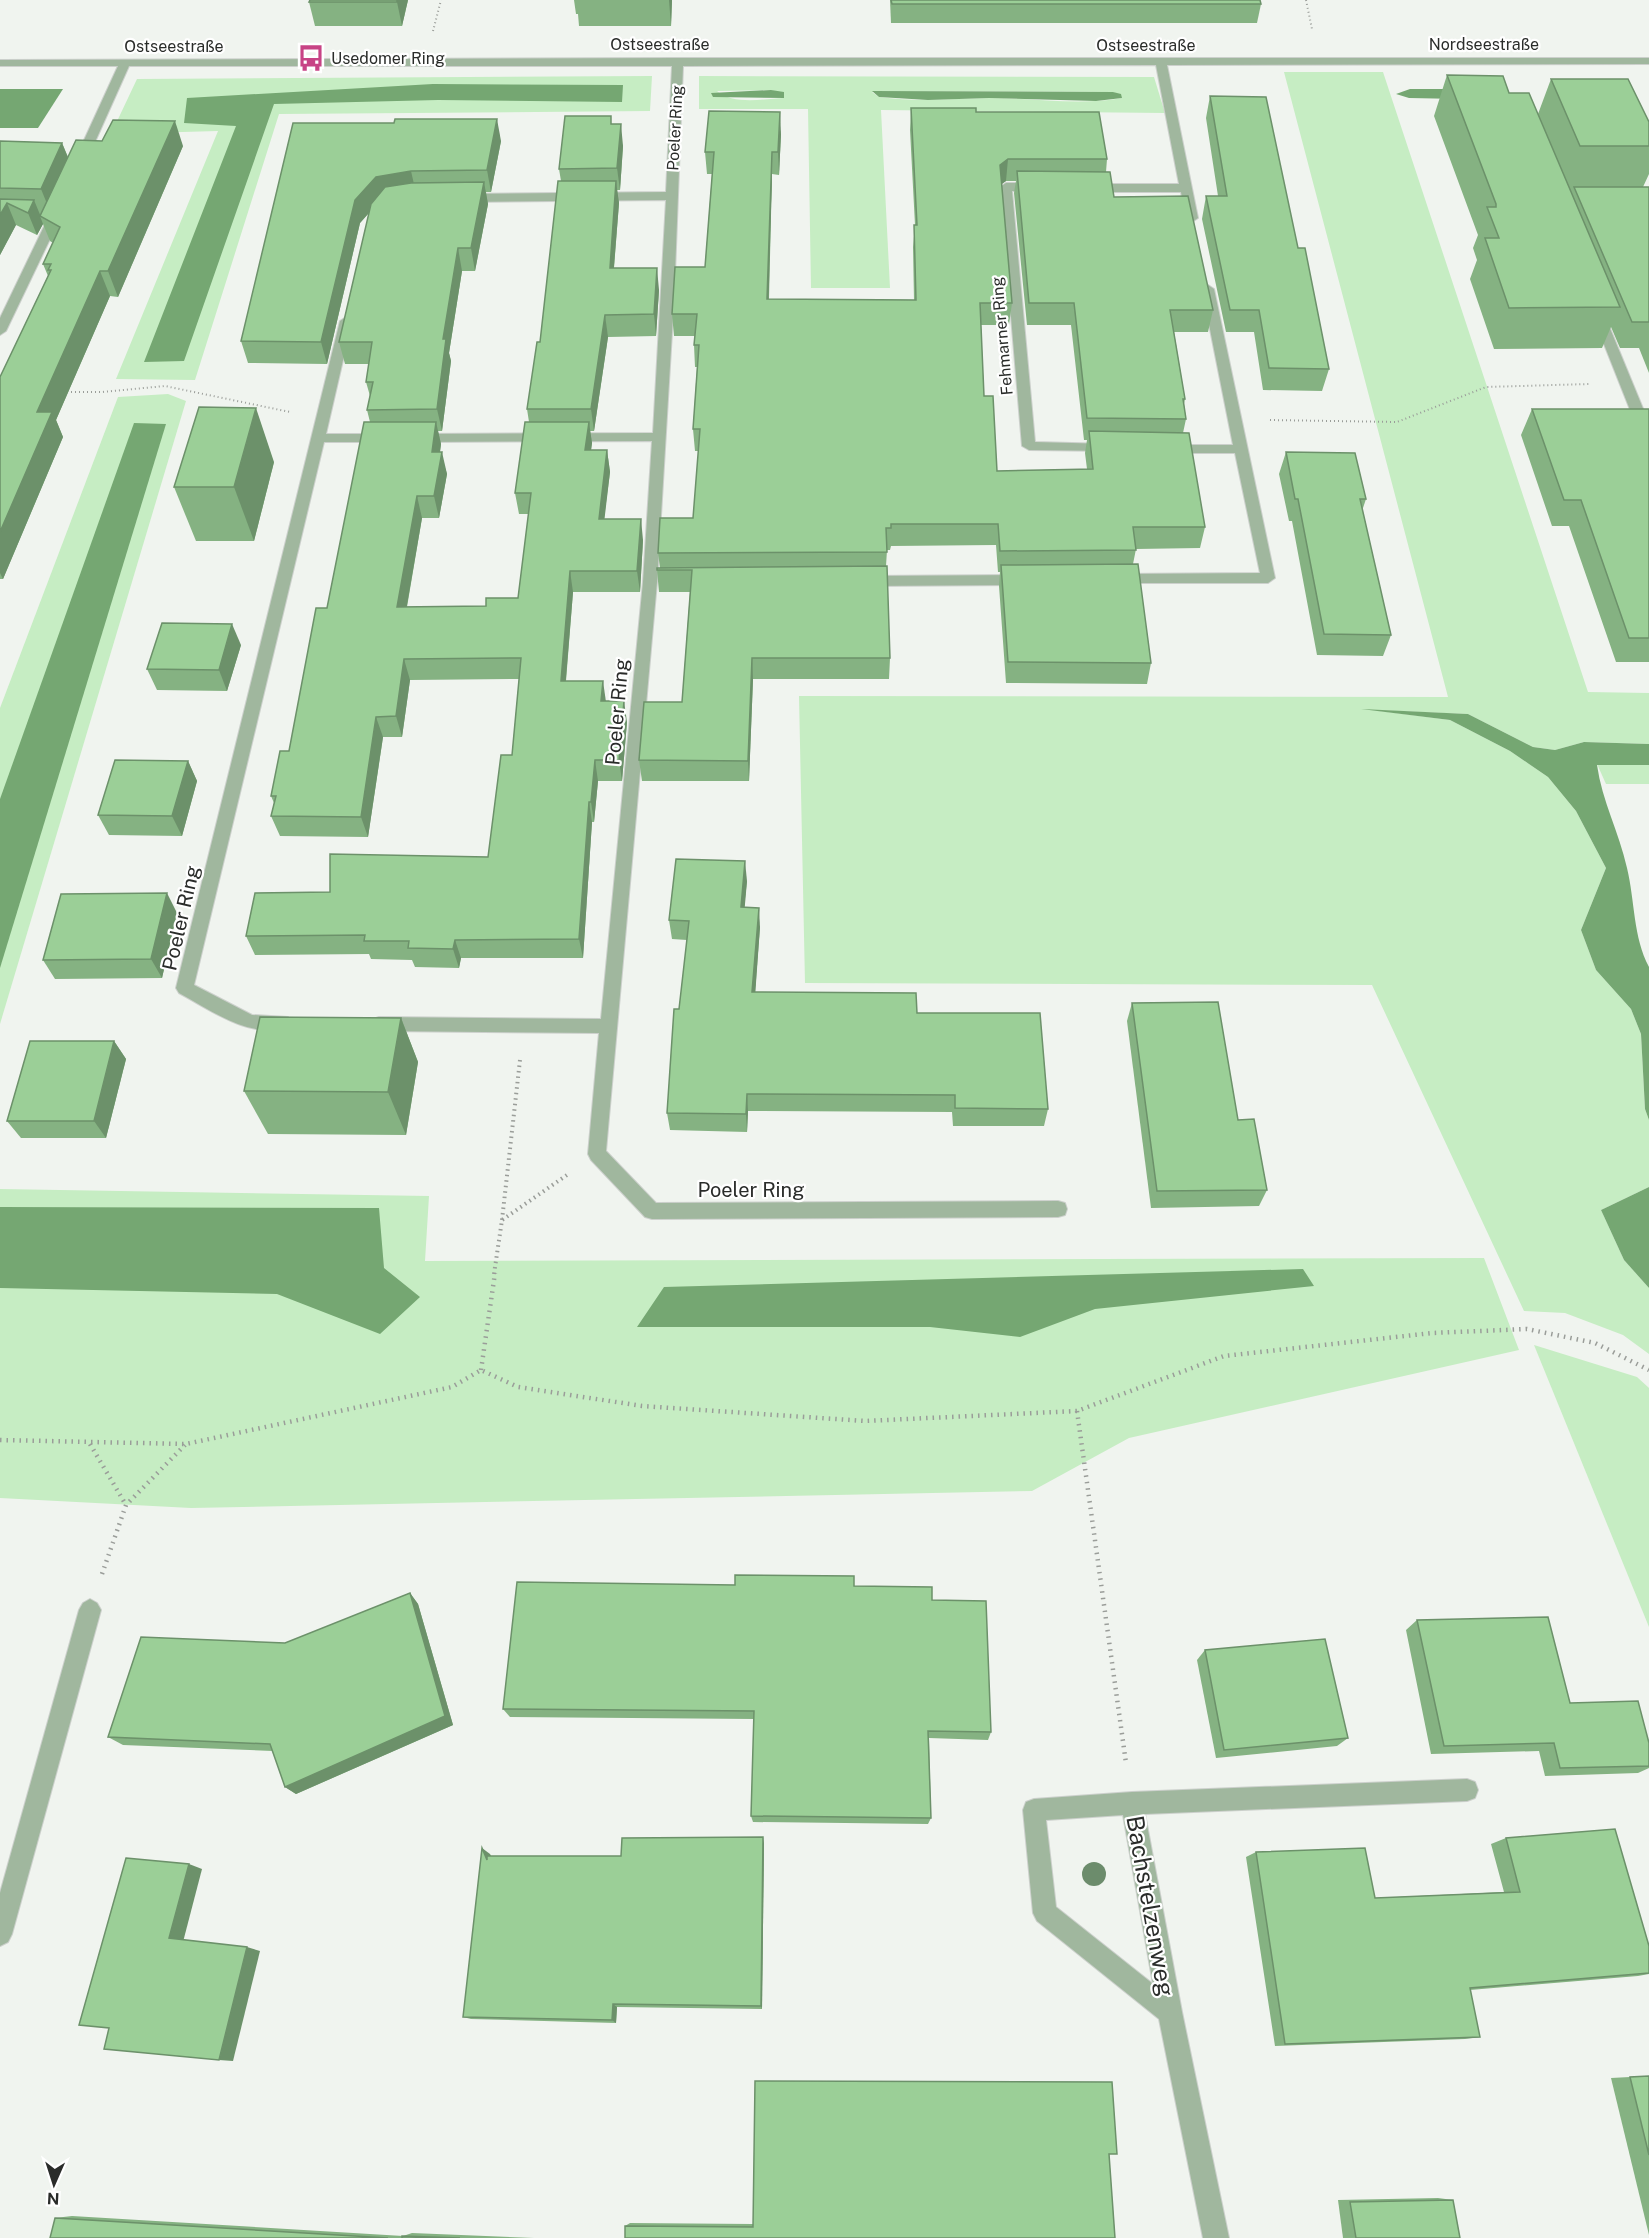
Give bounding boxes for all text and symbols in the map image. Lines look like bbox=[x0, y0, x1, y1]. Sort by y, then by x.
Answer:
street label: Ostseestraße bbox=[610, 35, 710, 54]
street label: Nordseestraße bbox=[1429, 35, 1539, 54]
street label: Ostseestraße bbox=[1096, 36, 1196, 55]
street label: Ostseestraße bbox=[124, 37, 224, 56]
bus stop icon: Usedomer Ring bbox=[296, 43, 326, 73]
place label: Usedomer Ring bbox=[331, 49, 445, 68]
street label: Poeler Ring bbox=[663, 85, 687, 171]
street label: Fehmarner Ring bbox=[987, 276, 1017, 396]
street label: Poeler Ring bbox=[600, 658, 634, 766]
street label: Poeler Ring bbox=[157, 863, 205, 973]
street label: Poeler Ring bbox=[697, 1178, 805, 1202]
street label: Bachstelzenweg bbox=[1121, 1813, 1181, 1999]
north arrow bbox=[24, 2154, 84, 2214]
text: N bbox=[46, 2189, 60, 2208]

